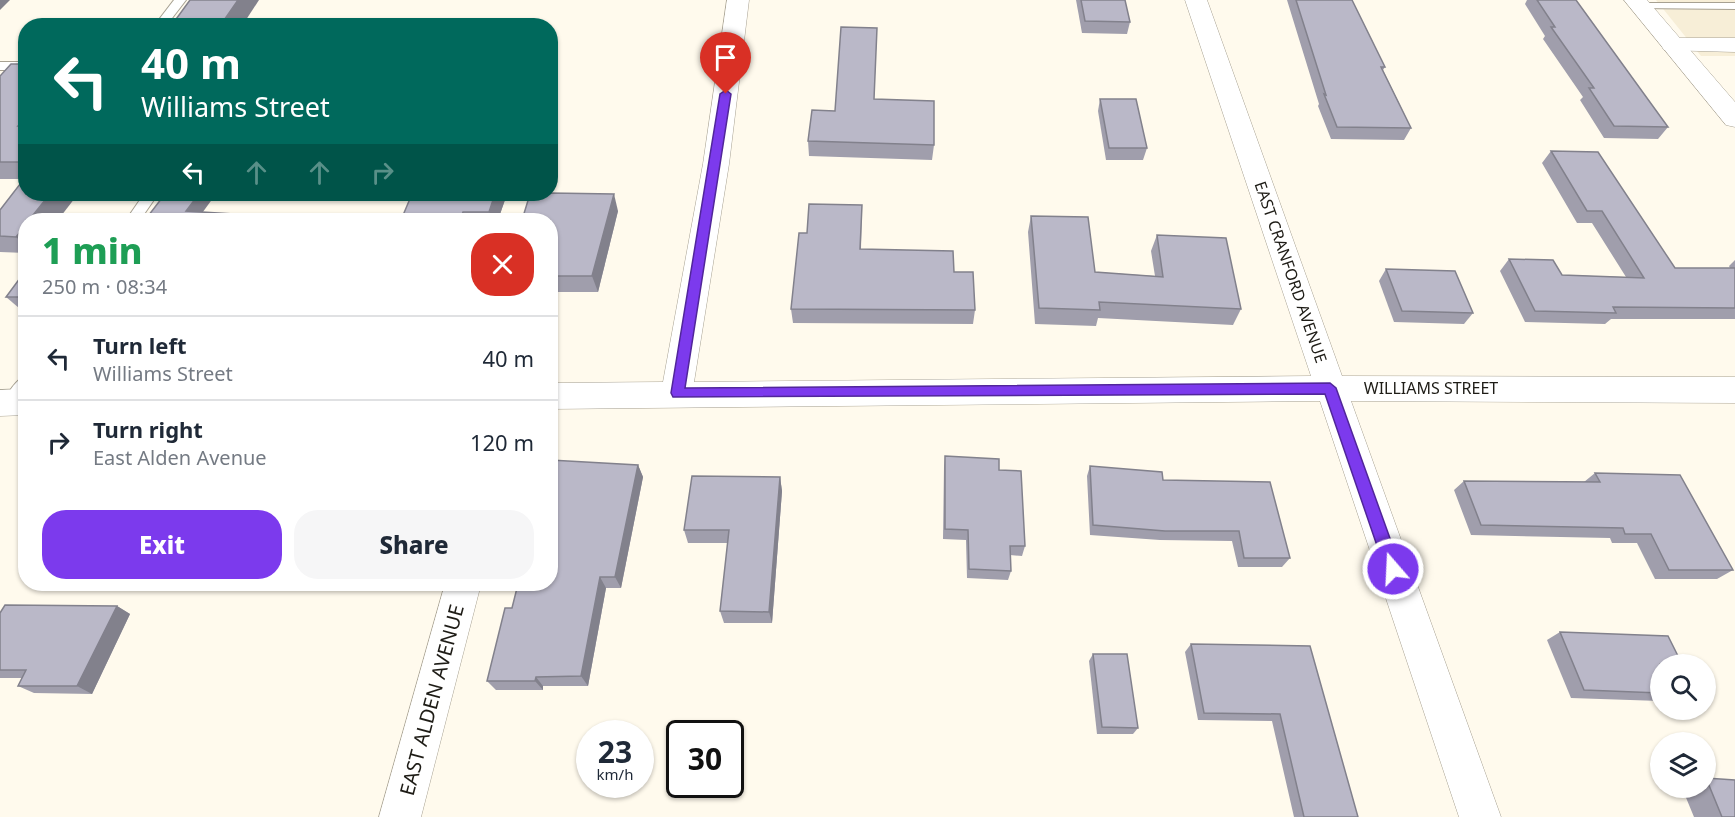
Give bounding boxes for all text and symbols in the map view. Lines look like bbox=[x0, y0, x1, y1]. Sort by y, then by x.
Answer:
pin bbox=[700, 32, 751, 94]
text: 40 m bbox=[141, 34, 241, 91]
icon: arrive bbox=[709, 41, 742, 74]
icon: left bbox=[42, 42, 120, 120]
text: Williams Street bbox=[141, 88, 330, 125]
icon: left bbox=[177, 156, 210, 189]
icon: ahead bbox=[240, 156, 273, 189]
icon: ahead bbox=[303, 156, 336, 189]
icon: right bbox=[366, 156, 399, 189]
street label: EAST CRANFORD AVENUE bbox=[1250, 178, 1332, 366]
text: 1 min bbox=[42, 226, 143, 275]
button: close bbox=[471, 233, 534, 296]
text: 250 m · 08:34 bbox=[42, 273, 167, 300]
text: Turn left bbox=[93, 330, 187, 360]
icon: left bbox=[42, 342, 75, 375]
text: 40 m bbox=[483, 343, 534, 373]
text: Williams Street bbox=[93, 360, 233, 387]
street label: WILLIAMS STREET bbox=[1364, 377, 1498, 399]
text: Turn right bbox=[93, 414, 203, 444]
icon: right bbox=[42, 426, 75, 459]
text: 120 m bbox=[470, 427, 534, 457]
text: East Alden Avenue bbox=[93, 444, 267, 471]
button: Exit bbox=[42, 510, 282, 579]
button: Share bbox=[294, 510, 534, 579]
position arrow bbox=[1361, 537, 1425, 601]
street label: EAST ALDEN AVENUE bbox=[393, 601, 470, 798]
map controls bbox=[1650, 654, 1716, 798]
button: search bbox=[1650, 654, 1716, 720]
speed limit sign: 30 bbox=[666, 720, 744, 798]
text: 23 bbox=[598, 731, 632, 772]
button: layers bbox=[1650, 732, 1716, 798]
text: km/h bbox=[597, 764, 633, 784]

